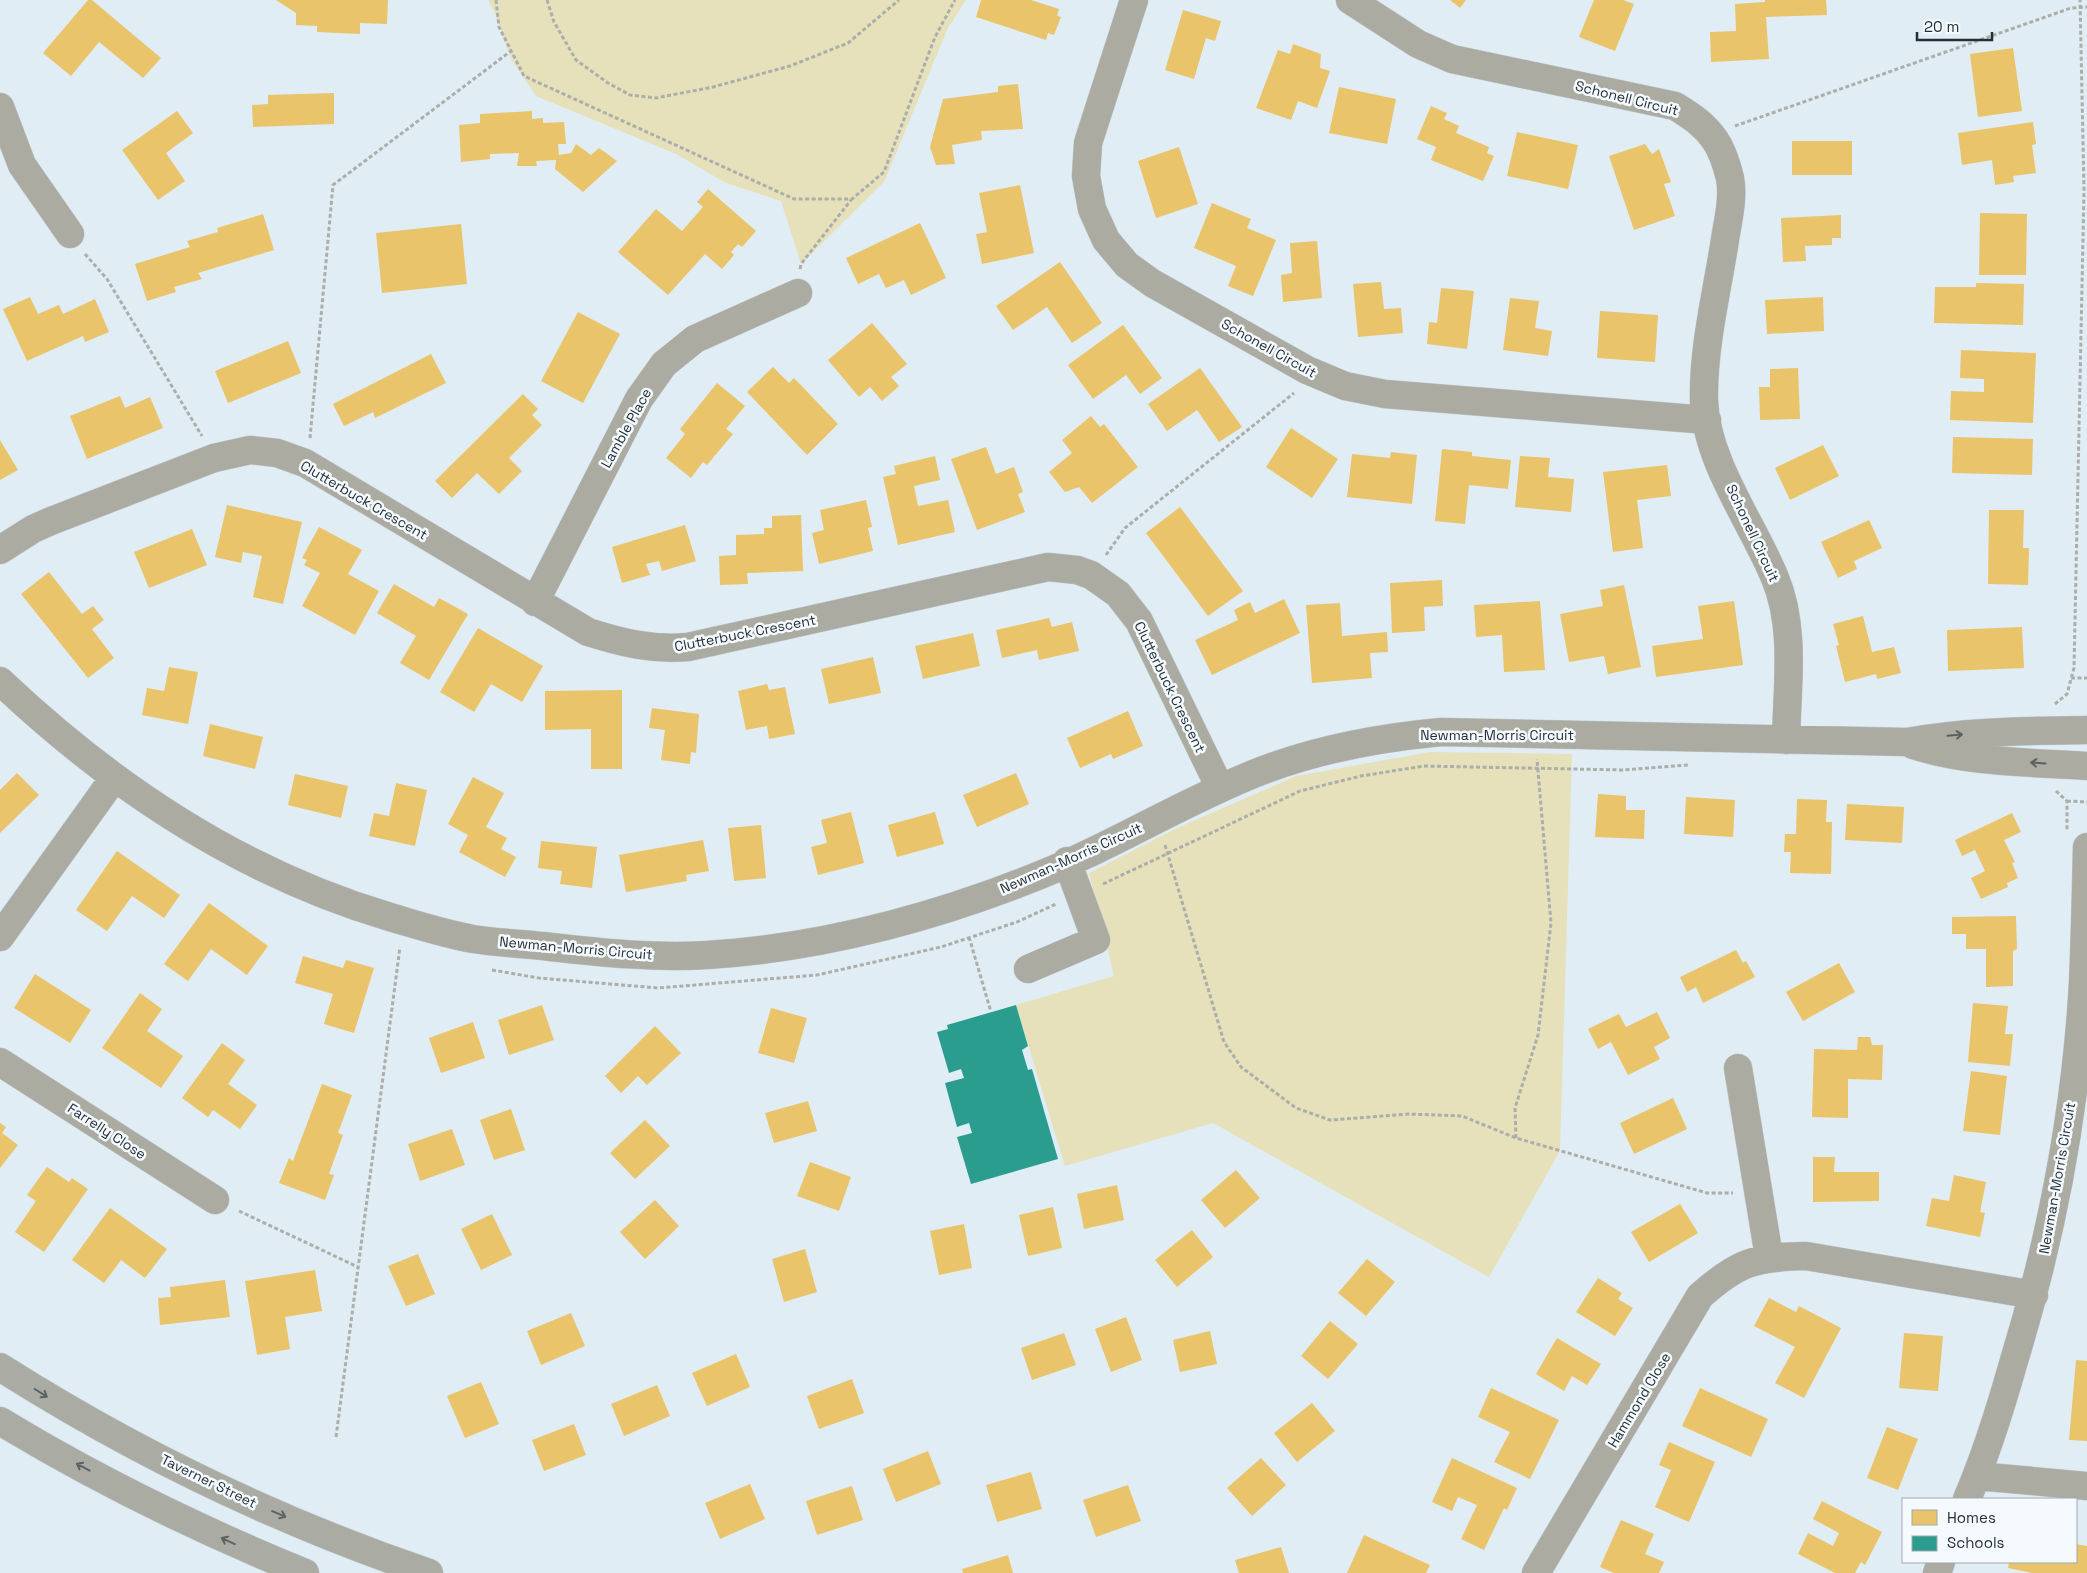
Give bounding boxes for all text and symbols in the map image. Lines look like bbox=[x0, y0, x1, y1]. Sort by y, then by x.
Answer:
scale bar bbox=[1917, 10, 1992, 42]
text: 20 m bbox=[1924, 17, 1959, 36]
street label: Schonell Circuit bbox=[1574, 76, 1680, 120]
street label: Schonell Circuit bbox=[1218, 314, 1320, 382]
street label: Lamble Place bbox=[597, 385, 655, 471]
street label: Clutterbuck Crescent bbox=[297, 456, 431, 544]
street label: Schonell Circuit bbox=[1722, 481, 1784, 585]
street label: Clutterbuck Crescent bbox=[673, 610, 817, 656]
street label: Clutterbuck Crescent bbox=[1130, 618, 1210, 756]
street label: Newman-Morris Circuit bbox=[1420, 726, 1574, 744]
one-way arrow bbox=[1947, 730, 1963, 740]
one-way arrow bbox=[2031, 758, 2047, 768]
street label: Newman-Morris Circuit bbox=[997, 819, 1145, 897]
street label: Newman-Morris Circuit bbox=[499, 932, 653, 964]
street label: Farrelly Close bbox=[64, 1099, 150, 1163]
street label: Newman-Morris Circuit bbox=[2035, 1101, 2079, 1255]
street label: Hammond Close bbox=[1603, 1349, 1675, 1451]
one-way arrow bbox=[34, 1388, 48, 1398]
street label: Taverner Street bbox=[158, 1450, 260, 1512]
one-way arrow bbox=[76, 1462, 91, 1471]
legend bbox=[1902, 1498, 2077, 1563]
text: Homes bbox=[1947, 1508, 1996, 1527]
one-way arrow bbox=[272, 1511, 287, 1520]
text: Schools bbox=[1947, 1533, 2005, 1552]
one-way arrow bbox=[221, 1535, 236, 1545]

